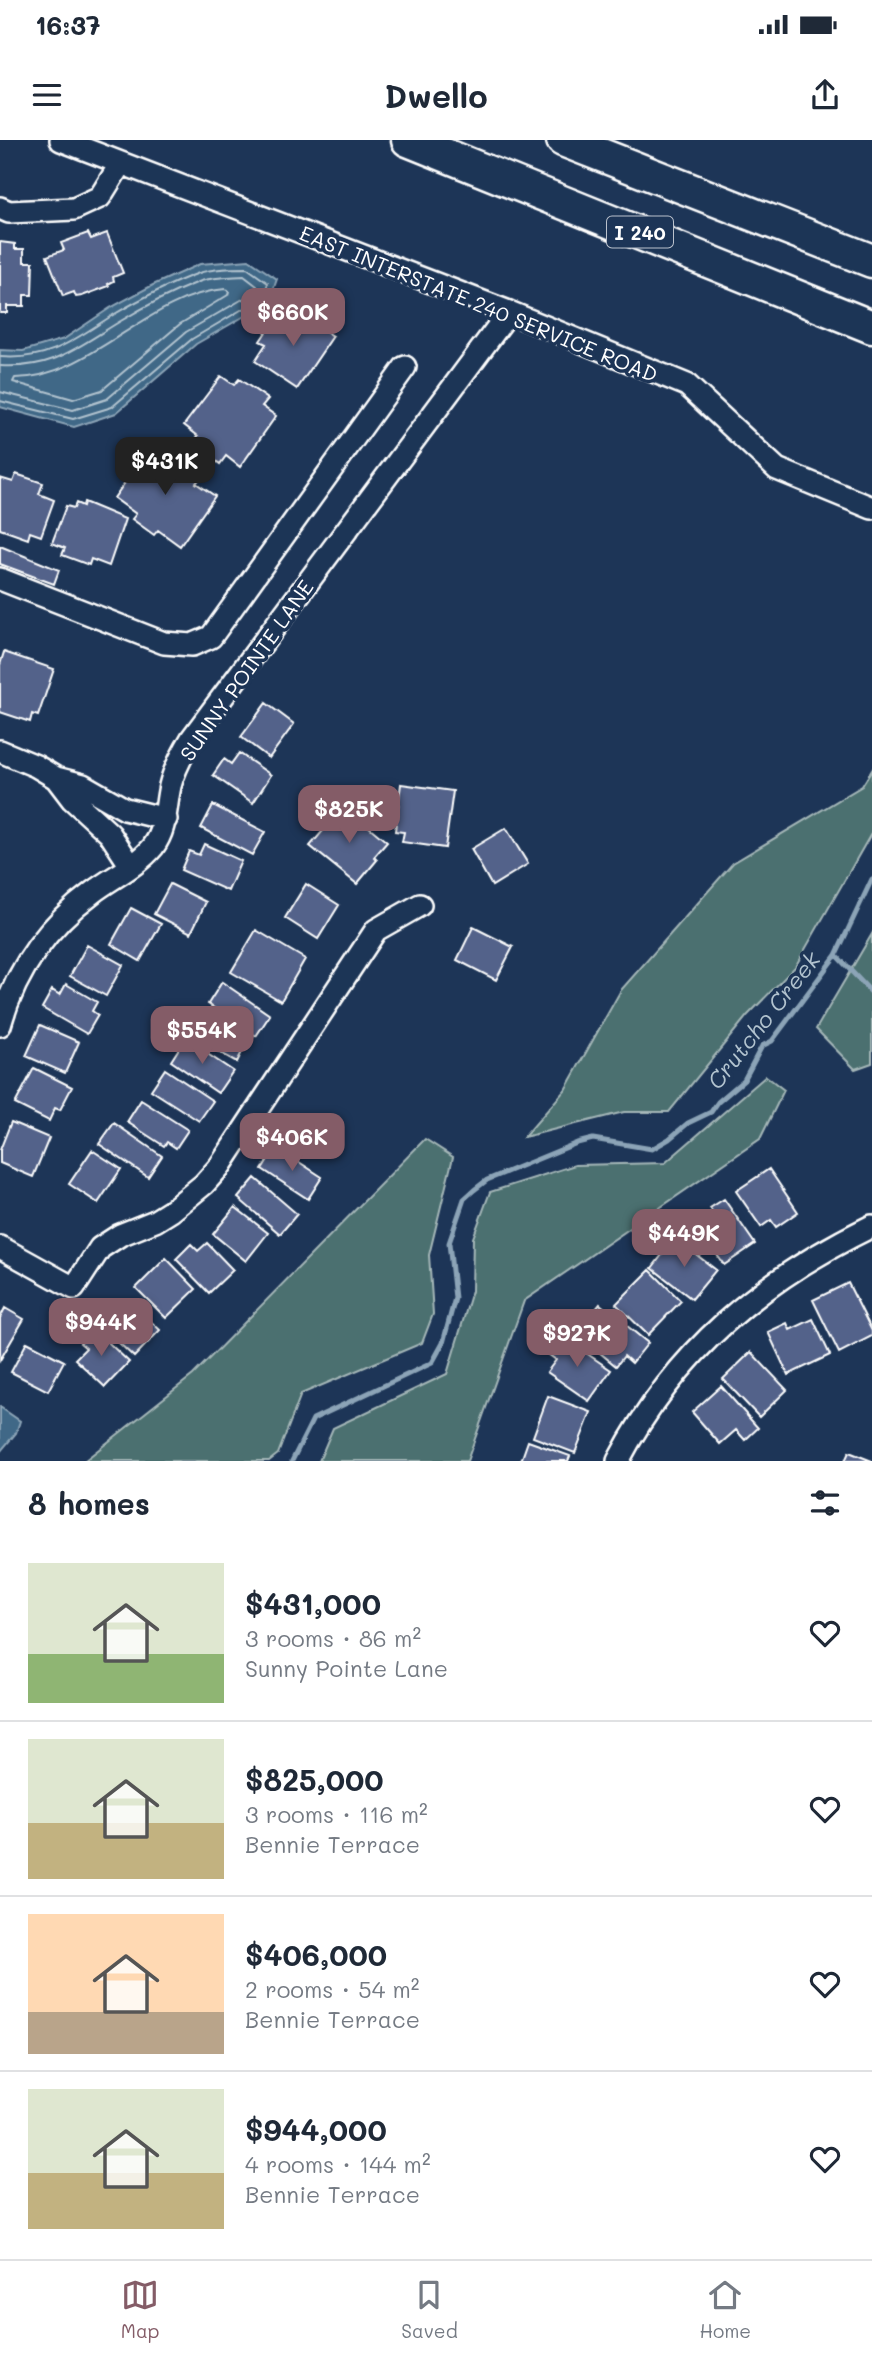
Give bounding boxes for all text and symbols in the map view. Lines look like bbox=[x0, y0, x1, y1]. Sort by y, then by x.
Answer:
text: 16:37 bbox=[35, 8, 101, 42]
text: Dwello bbox=[384, 74, 488, 116]
icon: menu bbox=[28, 76, 66, 114]
icon: share bbox=[806, 76, 844, 114]
road number: I 240 bbox=[607, 216, 673, 248]
street label: EAST INTERSTATE 240 SERVICE ROAD bbox=[296, 219, 662, 387]
pin: $660K bbox=[244, 288, 342, 348]
text: $660K bbox=[257, 296, 329, 326]
pin: $431K bbox=[116, 438, 214, 497]
text: $431K bbox=[131, 445, 199, 475]
street label: SUNNY POINTE LANE bbox=[173, 574, 319, 766]
pin: $825K bbox=[300, 786, 398, 845]
text: $825K bbox=[314, 793, 384, 823]
water label: Crutcho Creek bbox=[700, 944, 827, 1095]
pin: $554K bbox=[153, 1006, 251, 1066]
text: $554K bbox=[167, 1014, 237, 1044]
pin: $406K bbox=[243, 1114, 341, 1173]
text: $406K bbox=[256, 1121, 328, 1151]
pin: $449K bbox=[635, 1210, 733, 1269]
text: $449K bbox=[648, 1217, 720, 1247]
pin: $944K bbox=[52, 1298, 150, 1358]
text: $944K bbox=[65, 1306, 137, 1336]
pin: $927K bbox=[528, 1310, 626, 1369]
text: $927K bbox=[543, 1317, 611, 1347]
text: 8 homes bbox=[28, 1483, 150, 1523]
icon: filters bbox=[806, 1484, 844, 1522]
text: $431,000 bbox=[245, 1583, 381, 1623]
icon: home bbox=[84, 1591, 168, 1675]
icon: heart bbox=[806, 1614, 844, 1652]
text: 3 rooms · 86 m² bbox=[245, 1623, 421, 1653]
text: Sunny Pointe Lane bbox=[245, 1653, 448, 1683]
text: $825,000 bbox=[245, 1759, 384, 1799]
icon: home bbox=[84, 1767, 168, 1851]
icon: heart bbox=[806, 1790, 844, 1828]
text: 3 rooms · 116 m² bbox=[245, 1799, 428, 1829]
text: Bennie Terrace bbox=[245, 1829, 420, 1859]
text: $406,000 bbox=[245, 1934, 387, 1974]
icon: home bbox=[84, 1942, 168, 2026]
icon: heart bbox=[806, 1965, 844, 2003]
text: 2 rooms · 54 m² bbox=[245, 1974, 420, 2004]
text: Bennie Terrace bbox=[245, 2004, 420, 2034]
text: $944,000 bbox=[245, 2109, 387, 2149]
icon: home bbox=[84, 2117, 168, 2201]
icon: heart bbox=[806, 2140, 844, 2178]
text: 4 rooms · 144 m² bbox=[245, 2149, 431, 2179]
text: Bennie Terrace bbox=[245, 2179, 420, 2209]
tab: Map bbox=[121, 2276, 160, 2343]
tab: Saved bbox=[401, 2276, 458, 2343]
tab: Home bbox=[699, 2276, 751, 2343]

